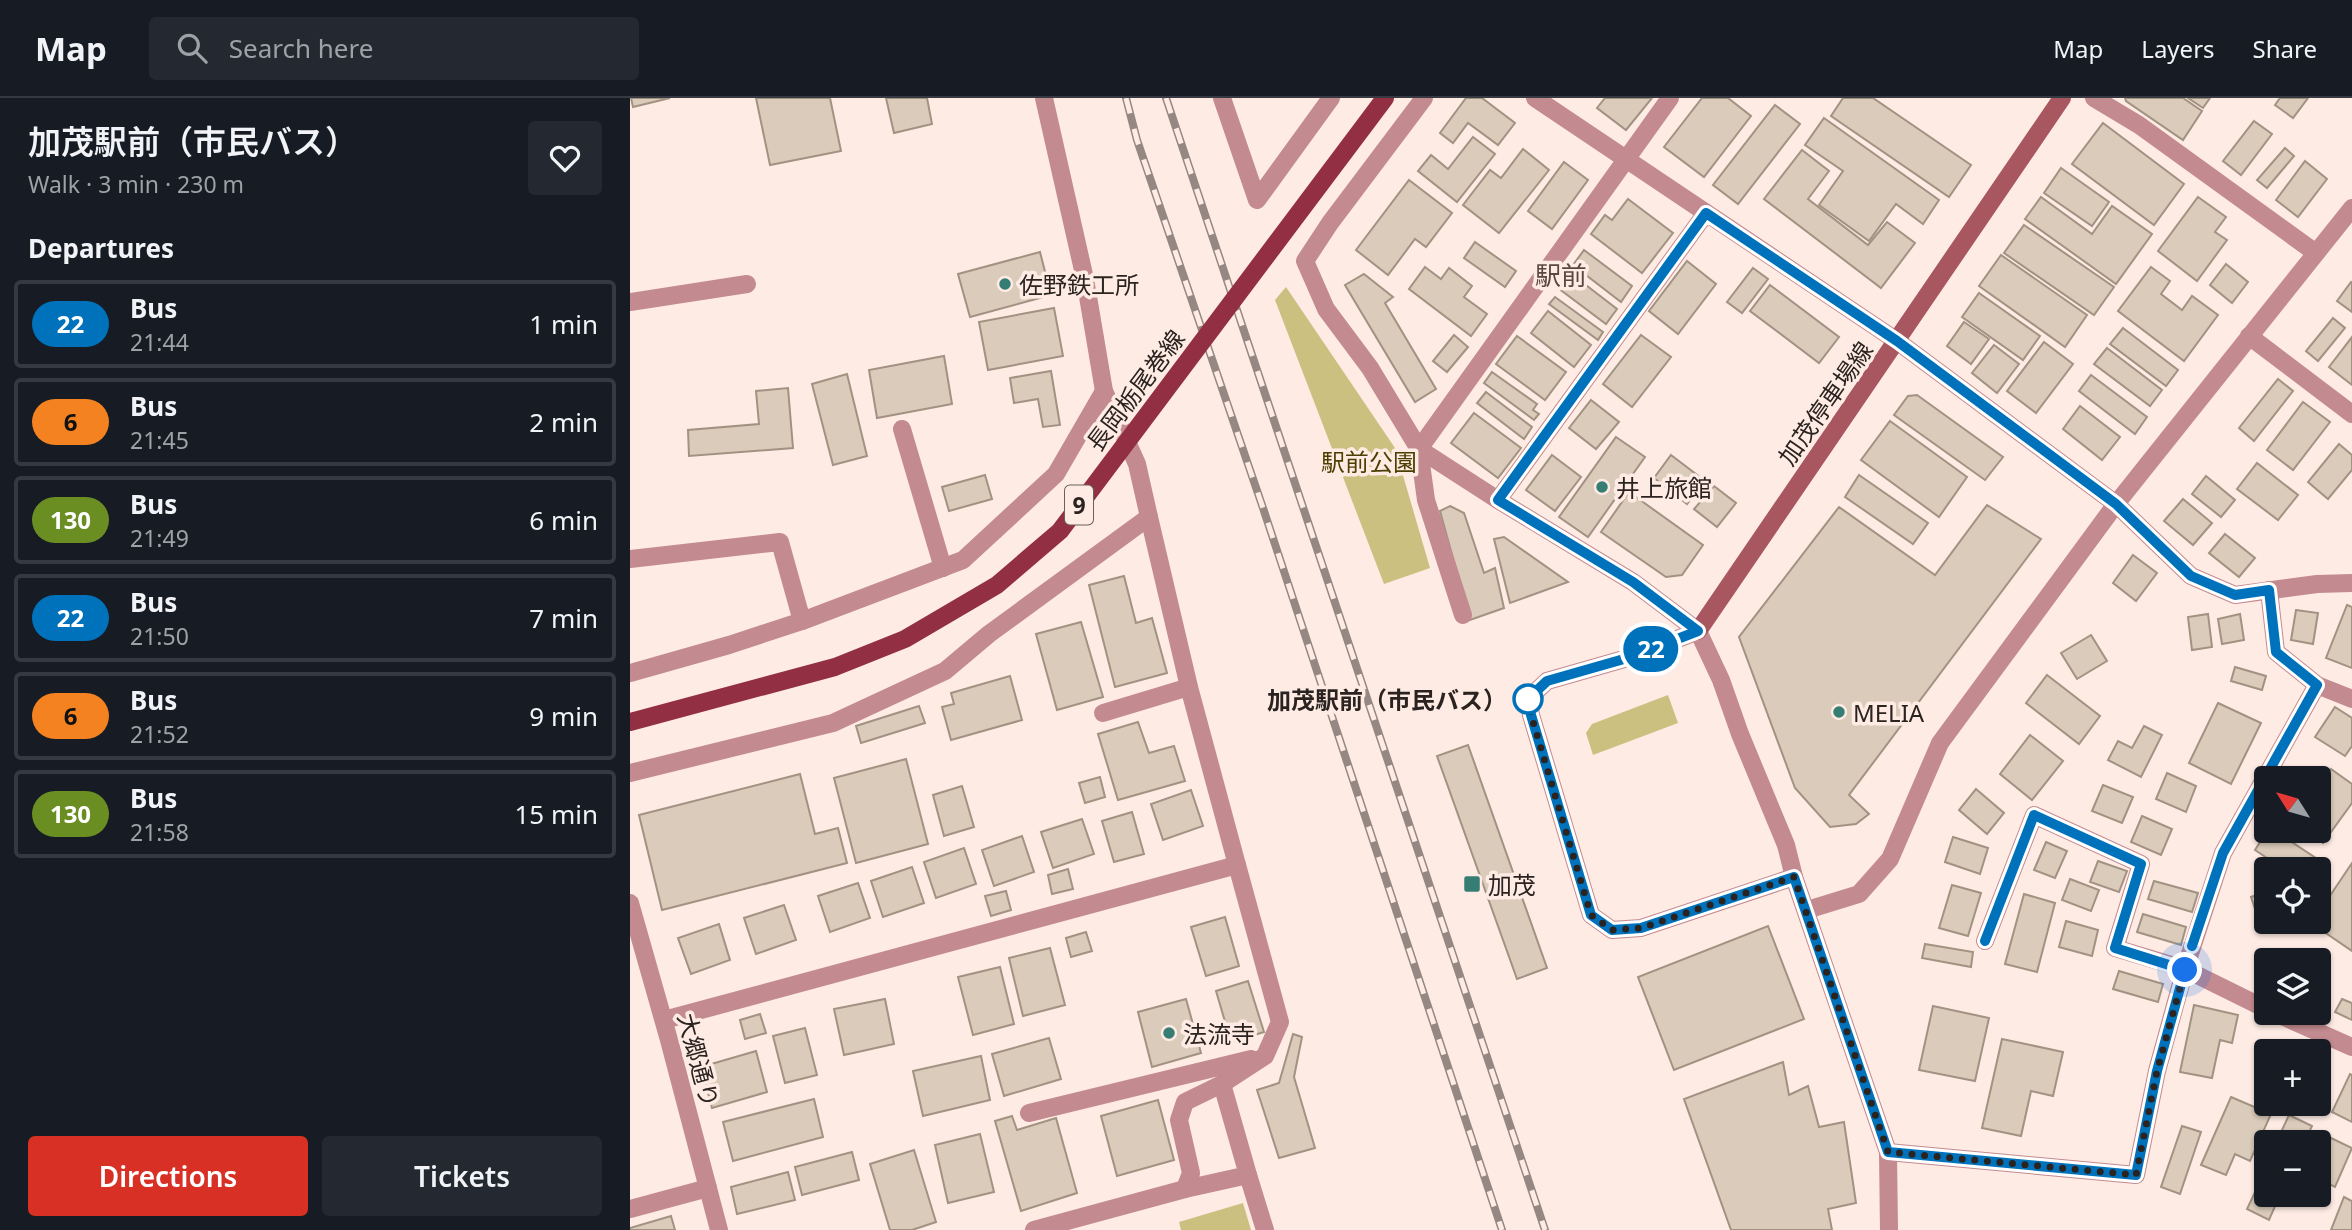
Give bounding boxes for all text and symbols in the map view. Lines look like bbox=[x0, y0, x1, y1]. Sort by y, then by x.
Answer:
search box bbox=[149, 17, 639, 80]
text: Map bbox=[35, 26, 107, 71]
icon: search bbox=[173, 29, 211, 67]
text: Search here bbox=[229, 30, 373, 66]
text: Map bbox=[2053, 32, 2103, 65]
text: Layers bbox=[2141, 32, 2215, 65]
text: Share bbox=[2253, 32, 2317, 65]
text: 加茂駅前（市民バス） bbox=[28, 119, 358, 164]
button: heart bbox=[528, 121, 602, 195]
text: Walk · 3 min · 230 m bbox=[28, 168, 244, 200]
text: Departures bbox=[28, 230, 174, 266]
district label: 駅前 bbox=[1535, 257, 1587, 293]
place label: 佐野鉄工所 bbox=[1019, 268, 1139, 301]
marker: 佐野鉄工所 bbox=[997, 276, 1013, 292]
text: Bus bbox=[130, 290, 177, 326]
text: 1 min bbox=[529, 306, 598, 342]
text: 22 bbox=[57, 307, 84, 340]
street label: 長岡栃尾巻線 bbox=[1078, 323, 1192, 457]
text: 21:44 bbox=[130, 326, 189, 358]
street label: 加茂停車場線 bbox=[1770, 335, 1880, 471]
text: Bus bbox=[130, 388, 177, 424]
text: 2 min bbox=[529, 404, 598, 440]
text: 6 bbox=[64, 405, 77, 438]
text: 21:45 bbox=[130, 424, 189, 456]
park label: 駅前公園 bbox=[1321, 445, 1417, 478]
place label: 井上旅館 bbox=[1616, 471, 1712, 504]
marker: 井上旅館 bbox=[1594, 479, 1610, 495]
text: Bus bbox=[130, 486, 177, 522]
road number: 9 bbox=[1065, 486, 1093, 524]
text: 6 min bbox=[529, 502, 598, 538]
text: 130 bbox=[50, 503, 91, 536]
text: 21:49 bbox=[130, 522, 189, 554]
text: Bus bbox=[130, 584, 177, 620]
text: 7 min bbox=[529, 600, 598, 636]
text: 22 bbox=[57, 601, 84, 634]
text: 21:50 bbox=[130, 620, 189, 652]
line badge: 22 bbox=[1620, 626, 1682, 672]
text: 22 bbox=[1637, 632, 1665, 665]
text: Bus bbox=[130, 682, 177, 718]
place label: 加茂駅前（市民バス） bbox=[1267, 683, 1507, 716]
marker: 加茂駅前（市民バス） bbox=[1513, 684, 1543, 714]
place label: MELIA bbox=[1853, 696, 1925, 729]
text: 9 min bbox=[529, 698, 598, 734]
text: 6 bbox=[64, 699, 77, 732]
marker: MELIA bbox=[1831, 704, 1847, 720]
text: 21:52 bbox=[130, 718, 189, 750]
north arrow bbox=[2254, 766, 2331, 844]
map controls bbox=[2254, 766, 2331, 1207]
text: Bus bbox=[130, 780, 177, 816]
text: 15 min bbox=[514, 796, 598, 832]
text: 130 bbox=[50, 797, 91, 830]
text: 21:58 bbox=[130, 816, 189, 848]
button: locate bbox=[2254, 857, 2331, 934]
place label: 加茂 bbox=[1488, 868, 1536, 901]
marker: 加茂 bbox=[1462, 874, 1482, 894]
button: layers bbox=[2254, 948, 2331, 1025]
your location bbox=[2167, 952, 2202, 987]
street label: 大郷通り bbox=[671, 1009, 727, 1111]
place label: 法流寺 bbox=[1183, 1017, 1255, 1050]
marker: 法流寺 bbox=[1161, 1025, 1177, 1041]
button: + bbox=[2254, 1039, 2331, 1116]
button: − bbox=[2254, 1130, 2331, 1207]
button: Directions bbox=[28, 1136, 308, 1216]
button: Tickets bbox=[322, 1136, 602, 1216]

